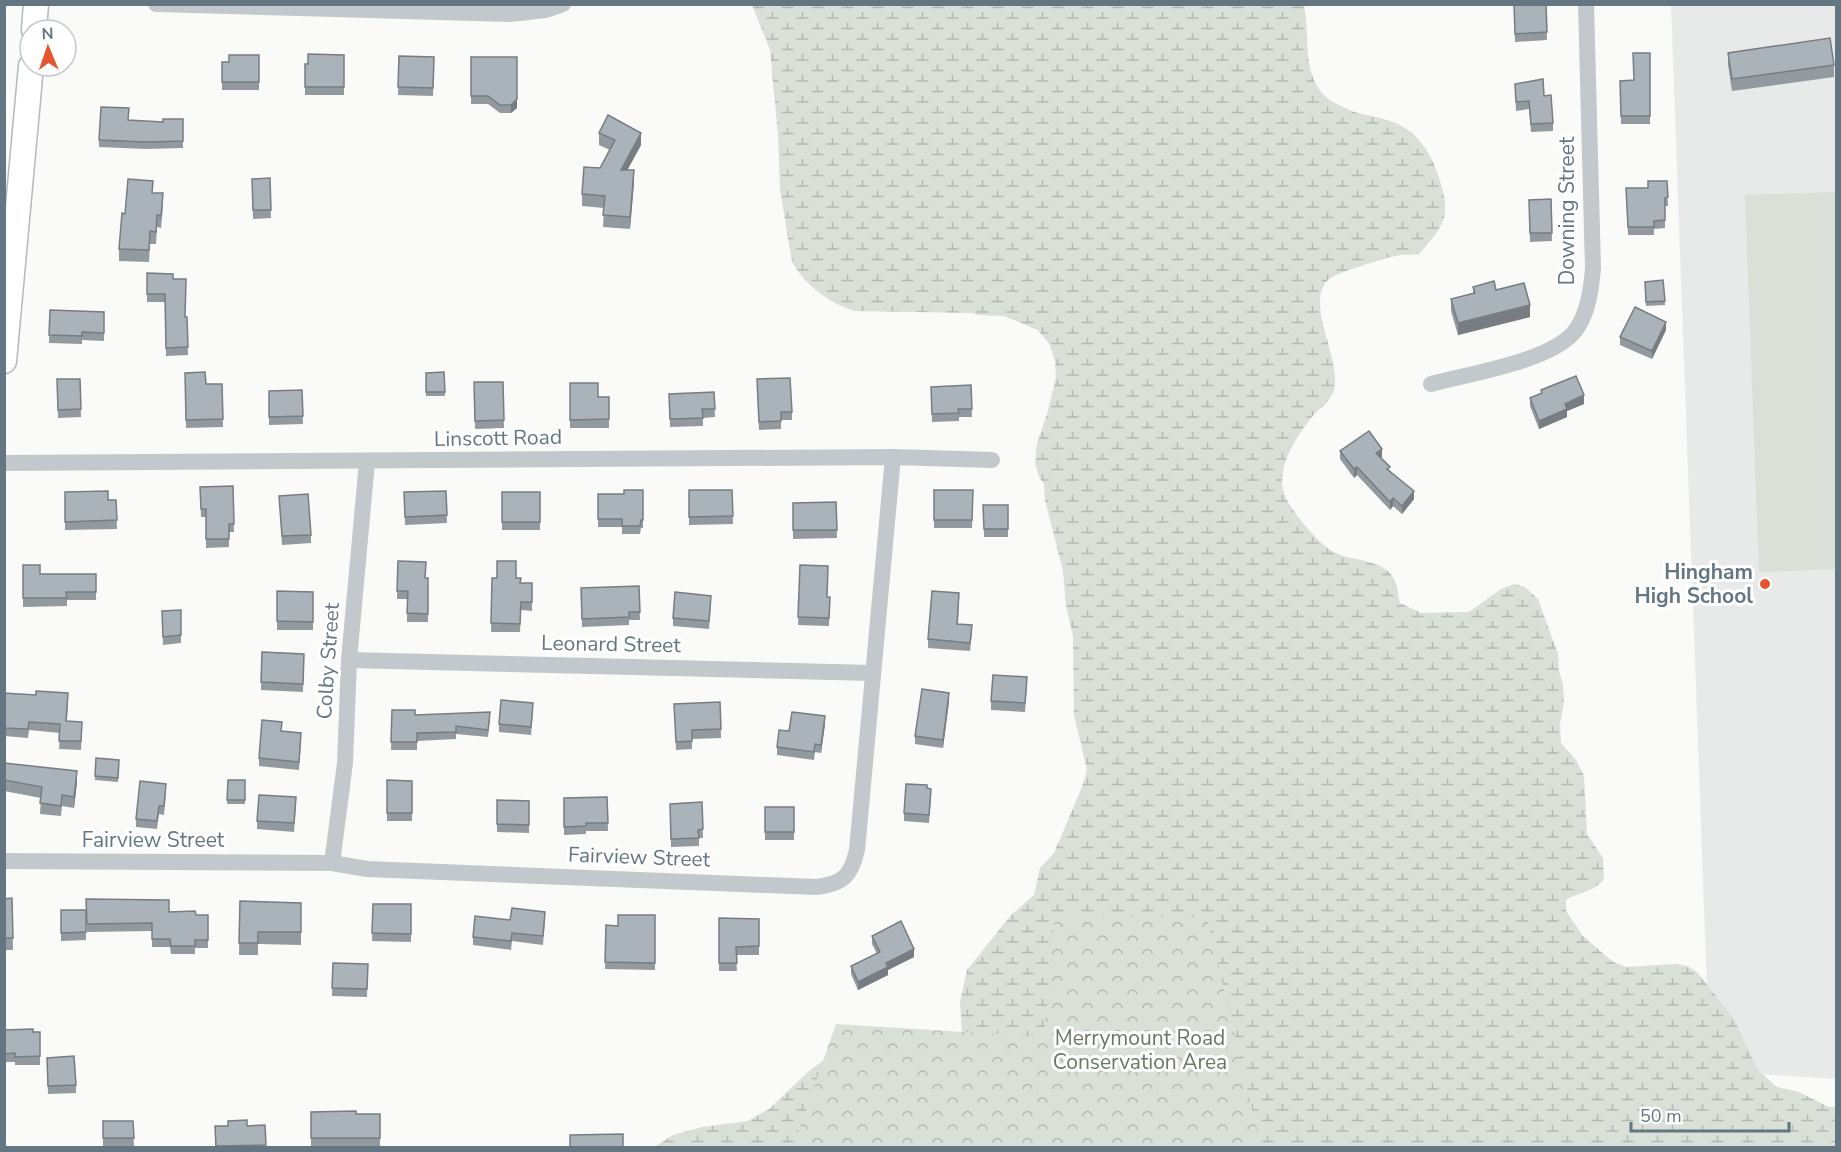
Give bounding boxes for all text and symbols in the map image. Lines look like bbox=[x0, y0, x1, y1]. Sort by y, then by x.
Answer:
north arrow bbox=[18, 18, 78, 78]
text: N bbox=[41, 23, 54, 45]
street label: Downing Street bbox=[1553, 136, 1581, 285]
street label: Linscott Road bbox=[434, 423, 562, 453]
place label: Hingham High School bbox=[1634, 558, 1753, 610]
marker: Hingham High School bbox=[1758, 577, 1772, 591]
street label: Colby Street bbox=[310, 601, 346, 720]
street label: Leonard Street bbox=[541, 629, 682, 659]
street label: Fairview Street bbox=[82, 826, 225, 854]
street label: Fairview Street bbox=[567, 841, 711, 873]
park label: Merrymount Road Conservation Area bbox=[1053, 1024, 1227, 1076]
scale bar bbox=[1631, 1095, 1788, 1133]
text: 50 m bbox=[1640, 1104, 1682, 1128]

